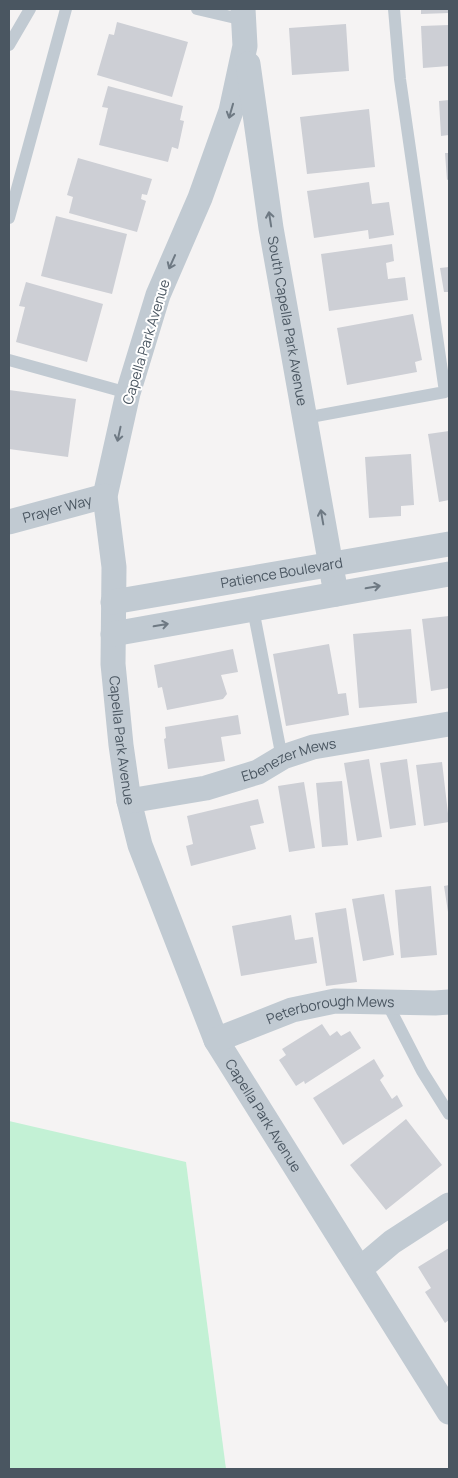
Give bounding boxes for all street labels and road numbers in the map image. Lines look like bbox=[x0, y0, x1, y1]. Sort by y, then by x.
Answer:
street label: South Capella Park Avenue bbox=[264, 234, 312, 407]
street label: Capella Park Avenue bbox=[117, 277, 174, 407]
street label: Prayer Way bbox=[20, 490, 94, 527]
street label: Patience Boulevard bbox=[219, 553, 344, 592]
street label: Capella Park Avenue bbox=[105, 675, 139, 806]
street label: Ebenezer Mews bbox=[239, 733, 337, 786]
street label: Peterborough Mews bbox=[263, 991, 395, 1028]
street label: Capella Park Avenue bbox=[221, 1055, 306, 1176]

